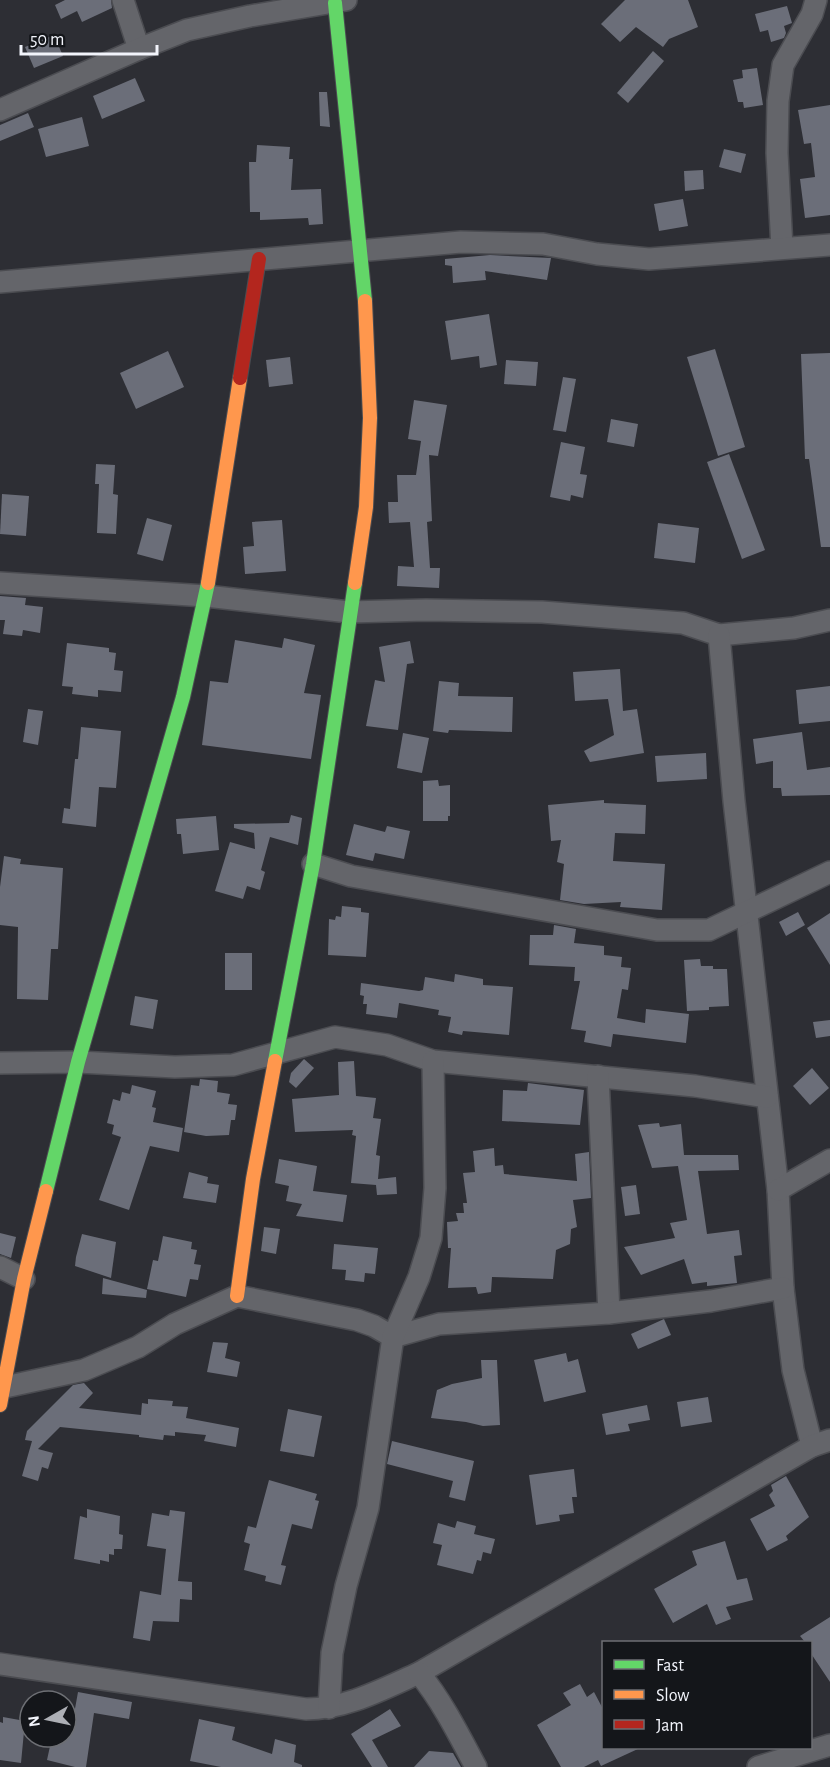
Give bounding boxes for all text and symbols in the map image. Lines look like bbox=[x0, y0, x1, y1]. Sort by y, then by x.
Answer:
scale bar bbox=[21, 18, 158, 56]
text: 50 m bbox=[30, 31, 64, 49]
legend bbox=[602, 1641, 812, 1749]
text: Fast bbox=[656, 1657, 684, 1675]
text: Slow bbox=[656, 1687, 689, 1705]
north arrow bbox=[18, 1689, 78, 1749]
text: N bbox=[25, 1714, 43, 1728]
text: Jam bbox=[656, 1717, 684, 1735]

